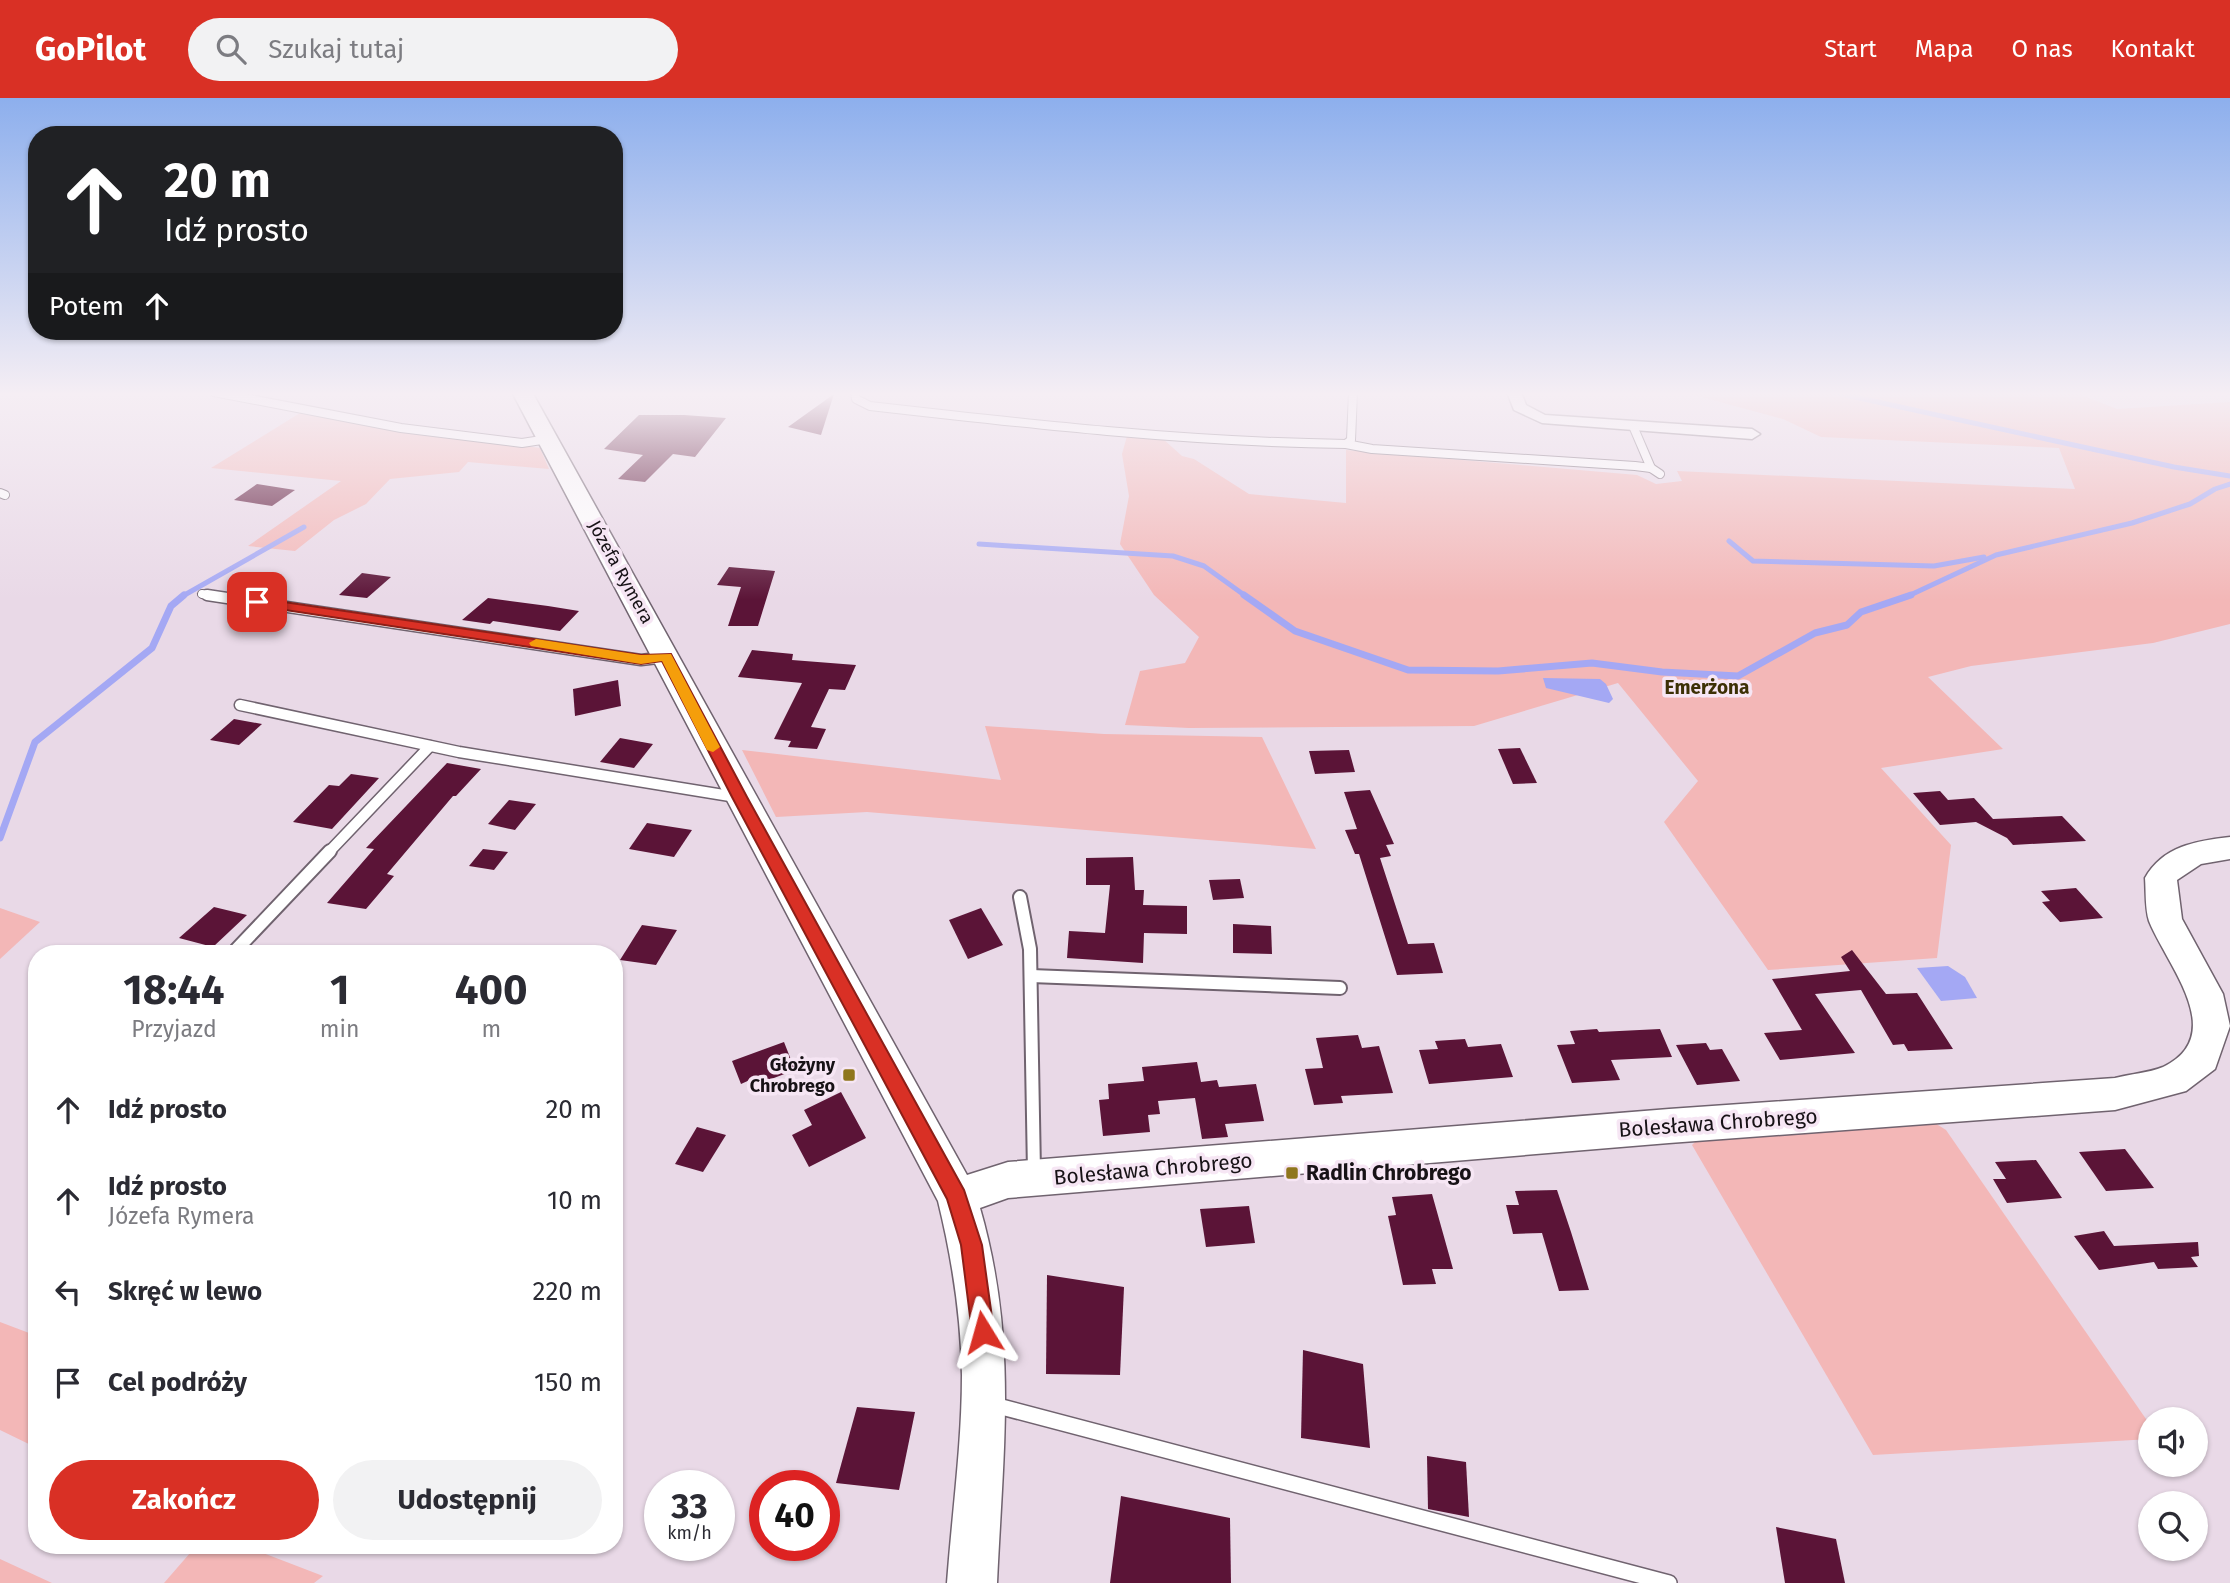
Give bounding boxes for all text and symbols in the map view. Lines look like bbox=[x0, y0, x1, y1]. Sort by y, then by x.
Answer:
search box bbox=[188, 18, 678, 81]
text: GoPilot bbox=[35, 29, 146, 69]
icon: search bbox=[212, 30, 250, 68]
text: Szukaj tutaj bbox=[268, 34, 404, 65]
text: Start bbox=[1824, 35, 1877, 63]
text: Mapa bbox=[1915, 35, 1974, 63]
text: O nas bbox=[2012, 35, 2073, 63]
text: Kontakt bbox=[2111, 35, 2195, 63]
text: 20 m bbox=[164, 151, 271, 210]
icon: ahead bbox=[49, 154, 140, 245]
text: Idź prosto bbox=[164, 211, 309, 249]
icon: ahead bbox=[138, 287, 176, 325]
text: Potem bbox=[49, 291, 124, 322]
street label: Józefa Rymera bbox=[584, 516, 658, 628]
pin bbox=[227, 572, 287, 632]
icon: arrive bbox=[238, 583, 276, 621]
district label: Emerżona bbox=[1665, 676, 1749, 699]
text: 18:44 bbox=[123, 965, 225, 1015]
text: 1 bbox=[330, 965, 349, 1015]
text: 400 bbox=[455, 965, 528, 1015]
text: Przyjazd bbox=[131, 1015, 217, 1043]
text: min bbox=[320, 1015, 360, 1043]
text: m bbox=[481, 1015, 501, 1043]
place label: Głożyny Chrobrego bbox=[750, 1054, 836, 1097]
marker: Głożyny Chrobrego bbox=[841, 1067, 857, 1083]
icon: ahead bbox=[49, 1091, 87, 1129]
text: Idź prosto bbox=[108, 1094, 227, 1125]
text: 20 m bbox=[545, 1094, 602, 1125]
street label: Bolesława Chrobrego bbox=[1618, 1103, 1818, 1143]
street label: Bolesława Chrobrego bbox=[1053, 1147, 1253, 1191]
place label: Radlin Chrobrego bbox=[1306, 1160, 1471, 1186]
marker: Radlin Chrobrego bbox=[1284, 1165, 1300, 1181]
text: Idź prosto bbox=[108, 1171, 227, 1202]
icon: ahead bbox=[49, 1182, 87, 1220]
text: 10 m bbox=[547, 1185, 602, 1216]
text: Józefa Rymera bbox=[108, 1202, 255, 1230]
icon: left bbox=[49, 1273, 87, 1311]
text: Skręć w lewo bbox=[108, 1276, 262, 1307]
text: 220 m bbox=[533, 1276, 602, 1307]
position arrow bbox=[946, 1295, 1020, 1369]
icon: arrive bbox=[49, 1364, 87, 1402]
text: Cel podróży bbox=[108, 1367, 247, 1398]
text: 150 m bbox=[534, 1367, 602, 1398]
map controls bbox=[2138, 1407, 2208, 1561]
button: sound bbox=[2138, 1407, 2208, 1477]
button: Zakończ bbox=[49, 1460, 319, 1540]
button: Udostępnij bbox=[333, 1460, 602, 1540]
speed limit sign: 40 bbox=[749, 1470, 840, 1561]
text: 33 bbox=[671, 1485, 708, 1527]
button: search bbox=[2138, 1491, 2208, 1561]
text: km/h bbox=[667, 1522, 712, 1544]

